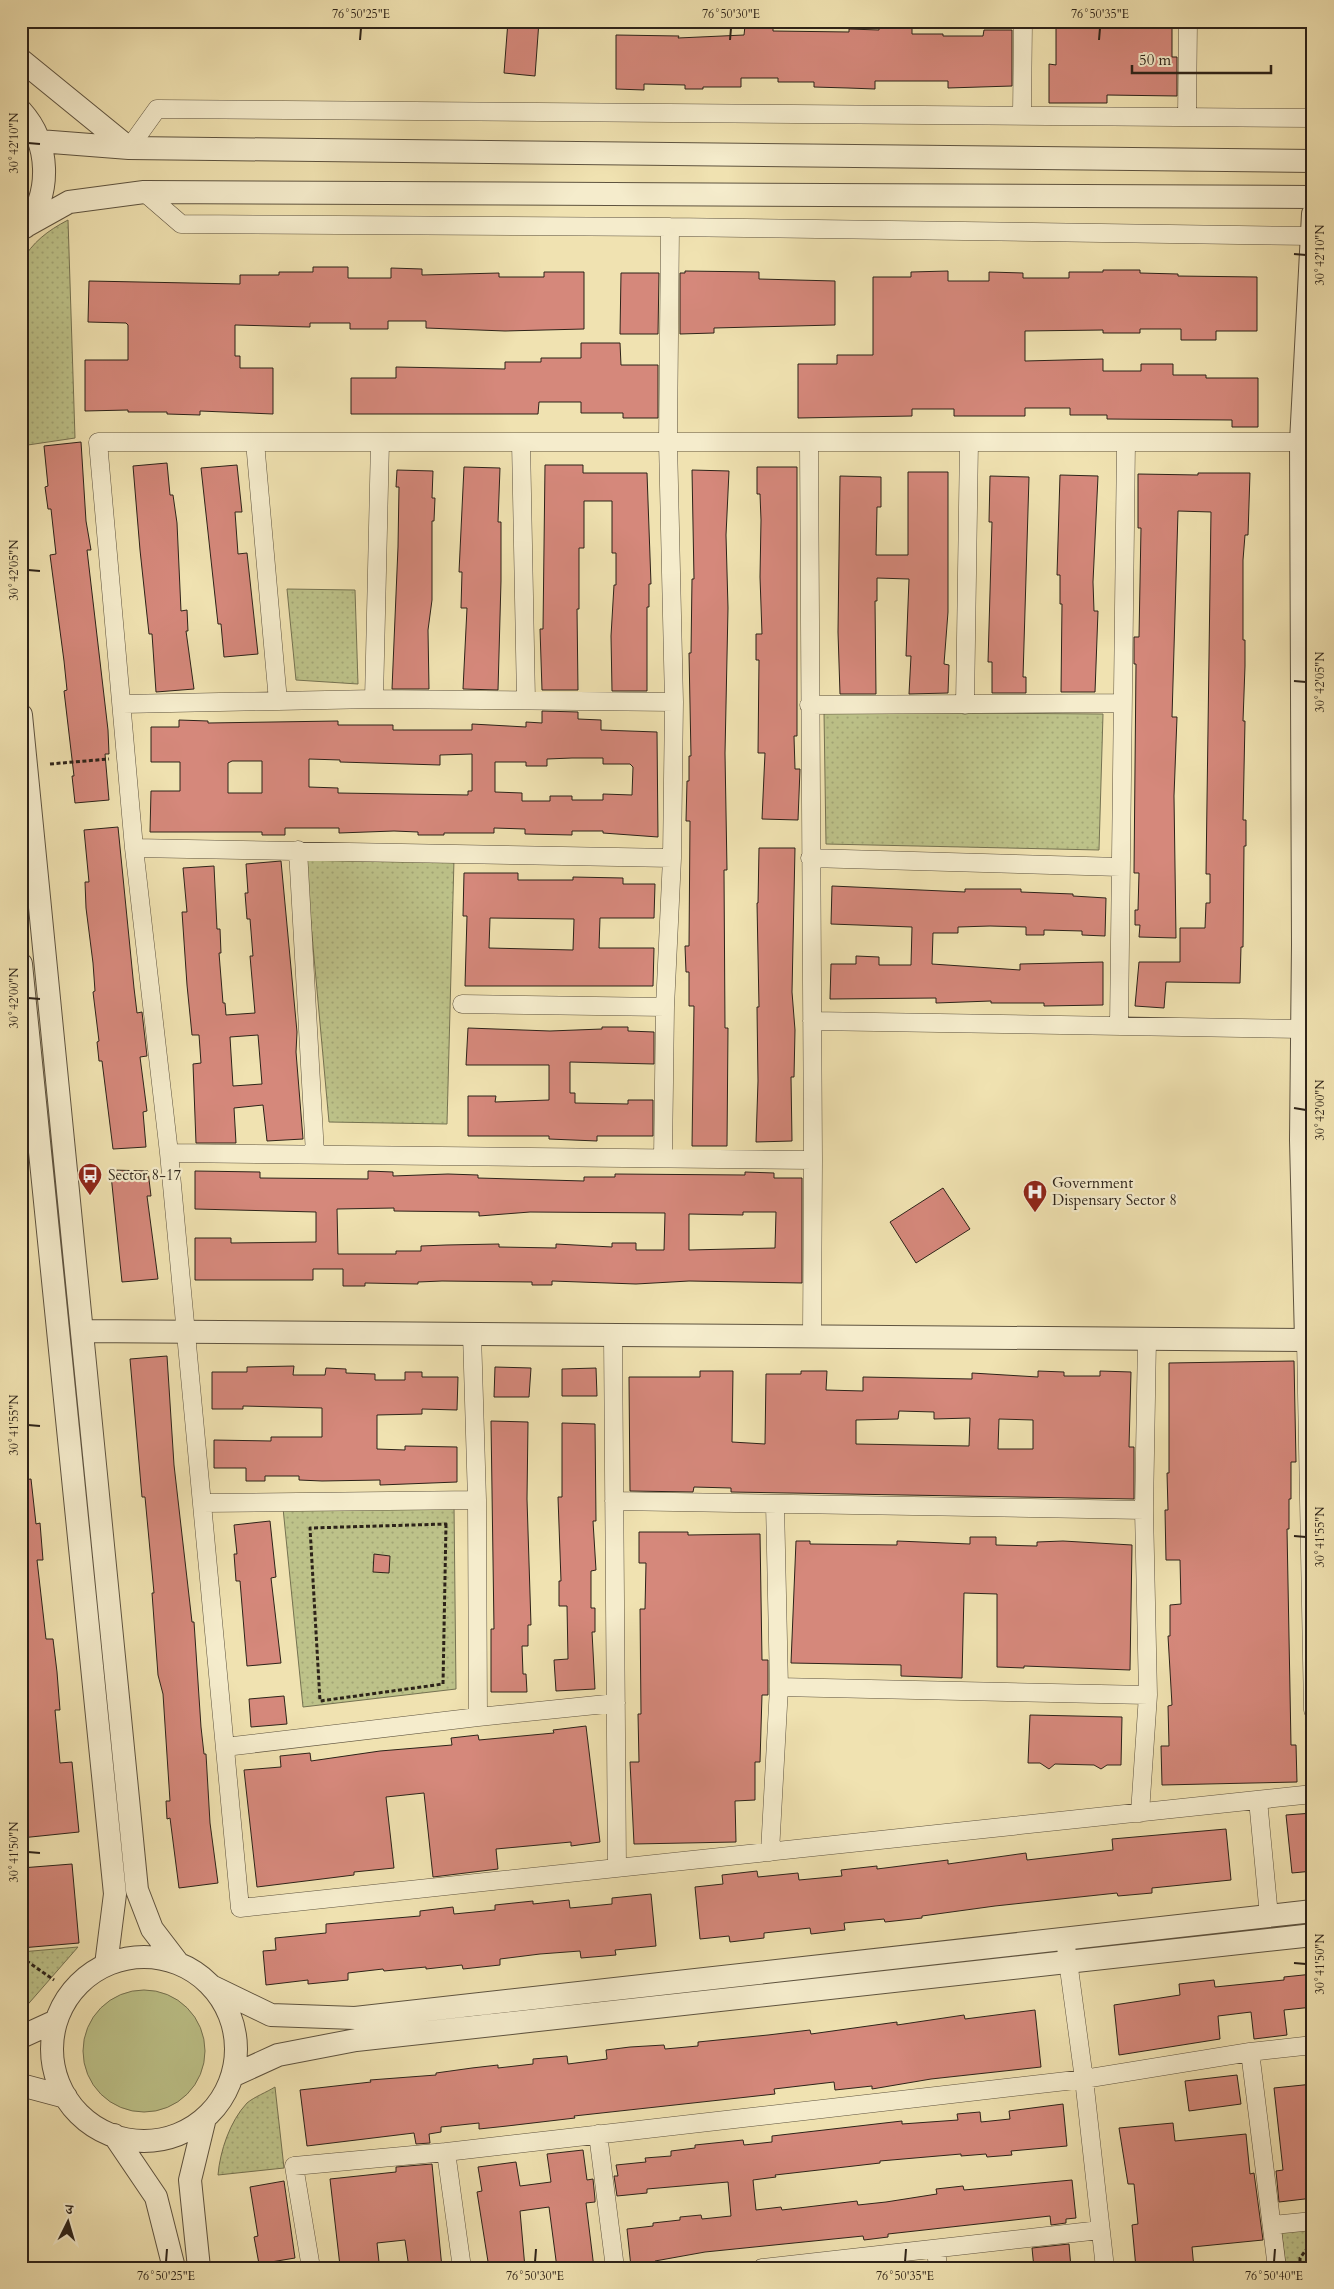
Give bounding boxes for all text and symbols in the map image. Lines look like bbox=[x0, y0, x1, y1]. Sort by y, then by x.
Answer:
text: 76°50'25"E bbox=[332, 6, 390, 22]
text: 76°50'30"E bbox=[702, 6, 760, 22]
text: 76°50'35"E bbox=[1071, 6, 1129, 22]
scale bar bbox=[1132, 42, 1270, 74]
text: 50 m bbox=[1139, 50, 1171, 70]
text: 30°42'10"N bbox=[6, 112, 22, 173]
text: 30°42'10"N bbox=[1312, 224, 1328, 285]
text: 30°42'05"N bbox=[6, 539, 22, 600]
text: 30°42'05"N bbox=[1312, 651, 1328, 712]
text: 30°42'00"N bbox=[6, 967, 22, 1028]
text: 30°42'00"N bbox=[1312, 1079, 1328, 1140]
bus stop icon: Sector 8-17 bbox=[77, 1162, 103, 1196]
place label: Sector 8-17 bbox=[108, 1165, 182, 1185]
place label: Government Dispensary Sector 8 bbox=[1052, 1173, 1177, 1210]
hospital icon: Government Dispensary Sector 8 bbox=[1022, 1179, 1048, 1213]
text: 30°41'55"N bbox=[6, 1394, 22, 1455]
text: 30°41'55"N bbox=[1312, 1506, 1328, 1567]
text: 30°41'50"N bbox=[6, 1821, 22, 1882]
text: 30°41'50"N bbox=[1312, 1933, 1328, 1994]
north arrow bbox=[42, 2196, 92, 2246]
text: उ bbox=[64, 2200, 74, 2219]
text: 76°50'25"E bbox=[137, 2268, 195, 2284]
text: 76°50'30"E bbox=[506, 2268, 564, 2284]
text: 76°50'35"E bbox=[876, 2268, 934, 2284]
text: 76°50'40"E bbox=[1245, 2268, 1303, 2284]

